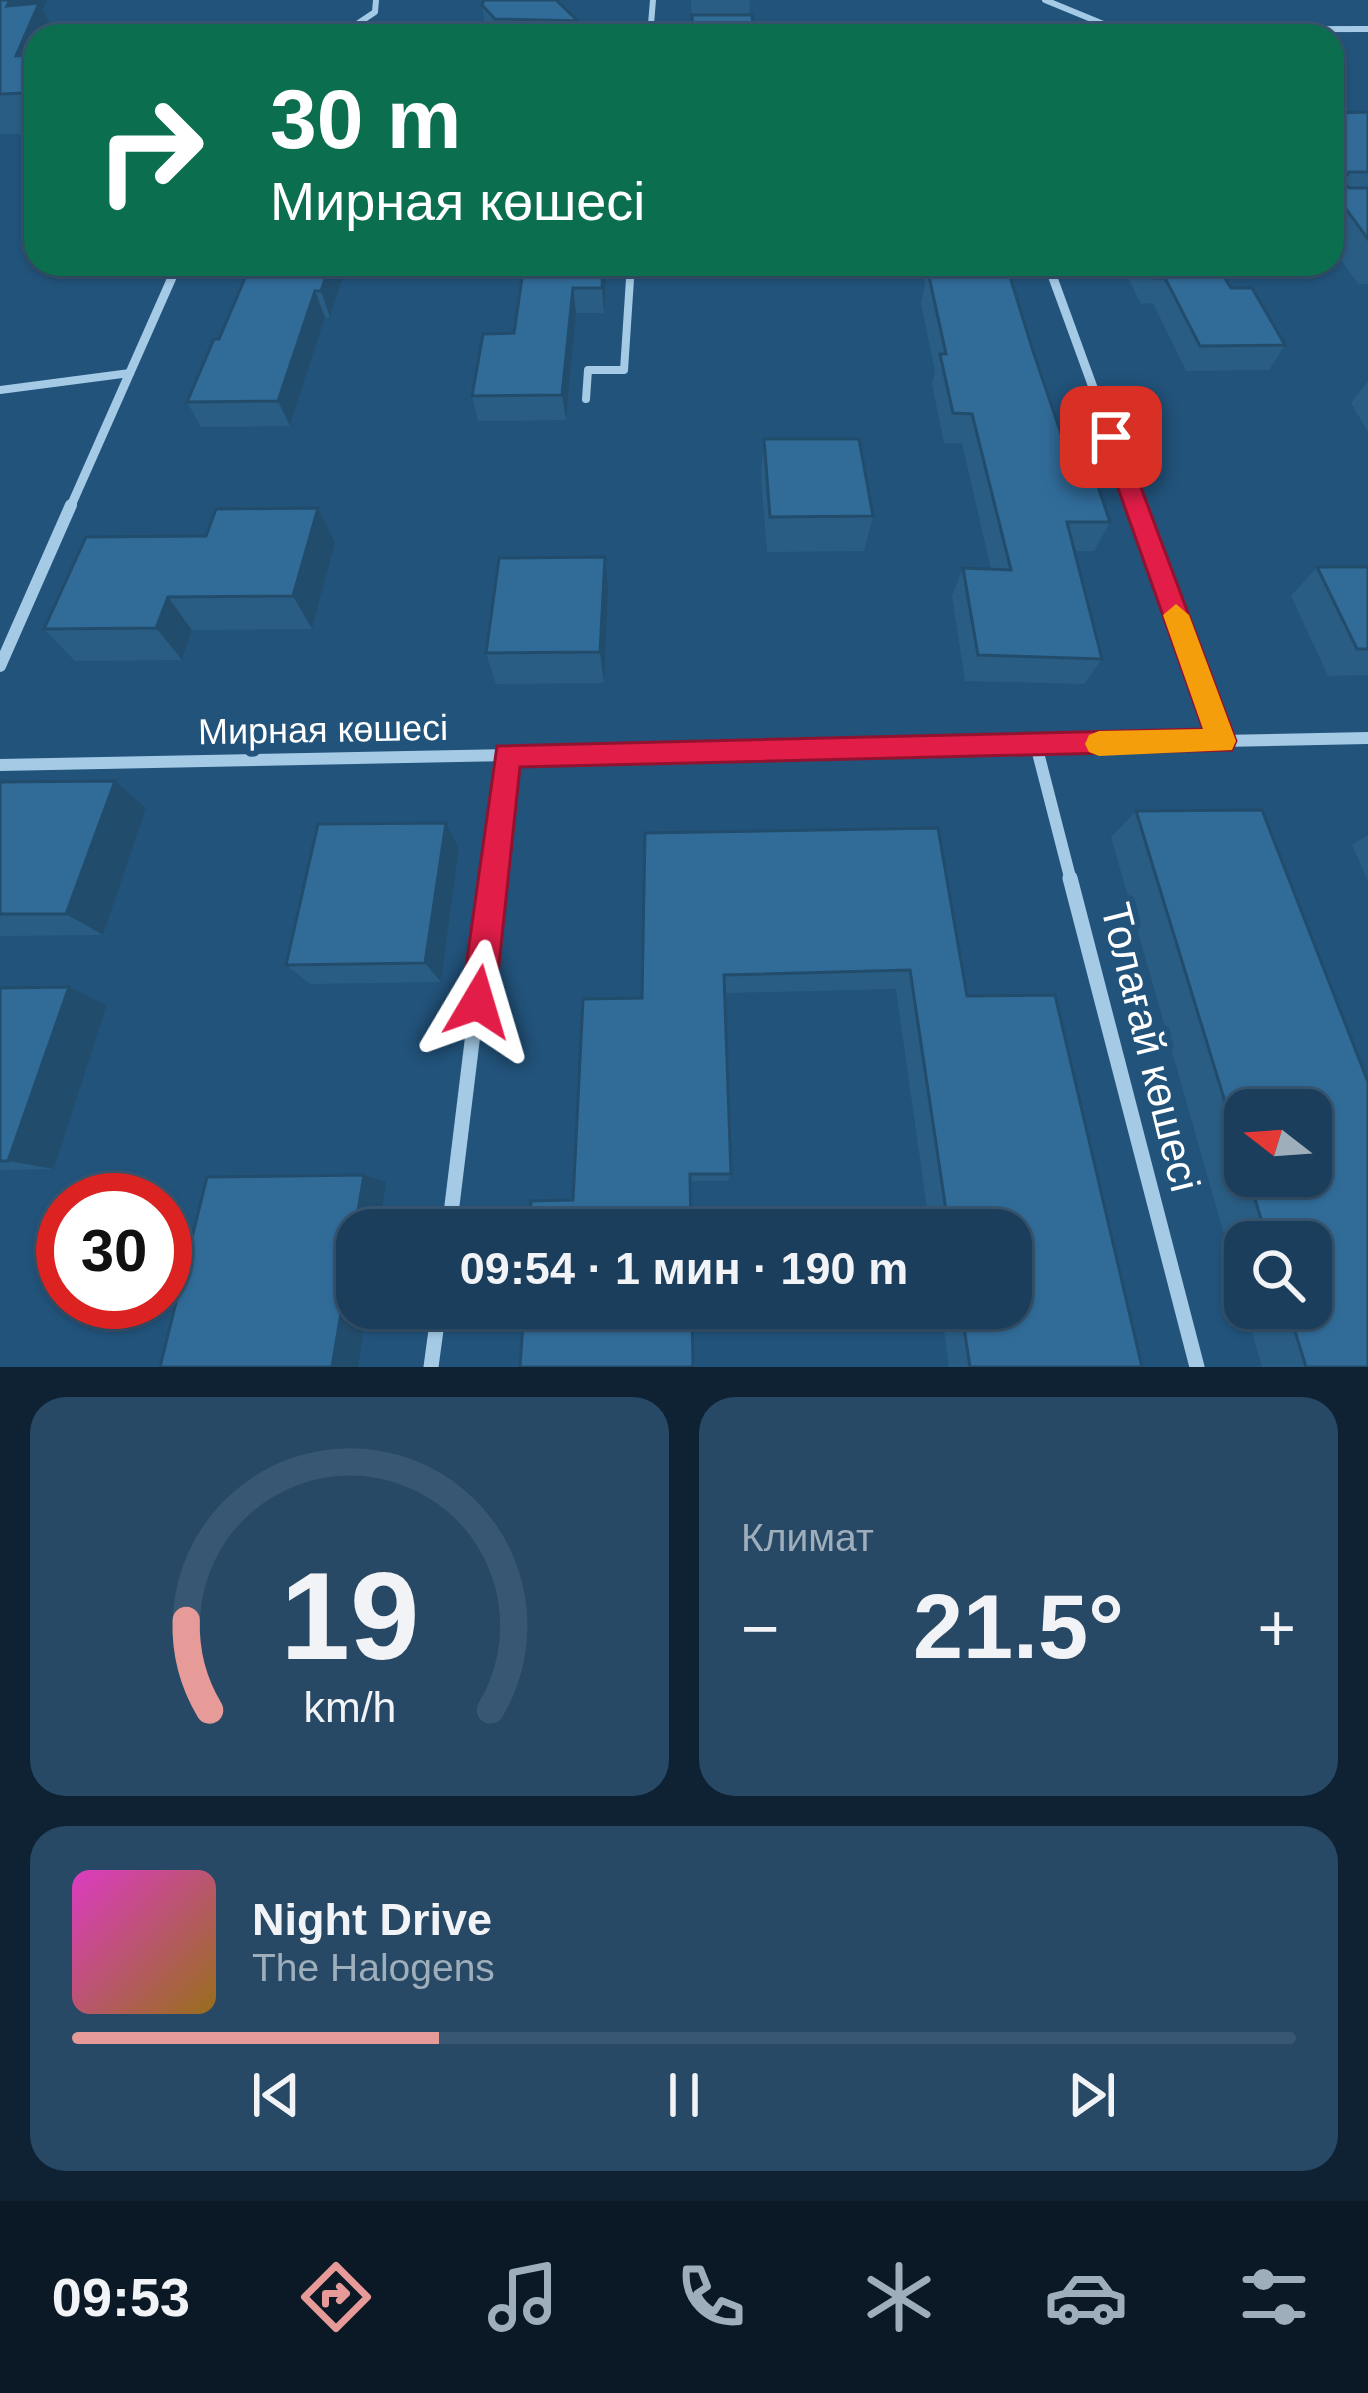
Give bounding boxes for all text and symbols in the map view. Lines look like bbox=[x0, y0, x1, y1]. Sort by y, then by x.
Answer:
icon: right bbox=[72, 72, 228, 228]
text: 30 m bbox=[270, 72, 461, 166]
text: Мирная көшесі bbox=[270, 171, 645, 231]
pin bbox=[1060, 386, 1162, 488]
icon: arrive bbox=[1078, 404, 1144, 470]
street label: Мирная көшесі bbox=[198, 707, 448, 752]
street label: Толағай көшесі bbox=[1092, 898, 1209, 1196]
position arrow bbox=[415, 939, 541, 1065]
north arrow bbox=[1224, 1089, 1332, 1197]
map controls bbox=[1224, 1089, 1332, 1329]
speed limit sign: 30 bbox=[36, 1173, 192, 1329]
button: search bbox=[1224, 1221, 1332, 1329]
text: 09:54 · 1 мин · 190 m bbox=[460, 1243, 908, 1294]
text: Климат bbox=[741, 1516, 874, 1559]
text: 19 bbox=[280, 1546, 419, 1685]
text: 21.5° bbox=[913, 1577, 1124, 1677]
text: − bbox=[741, 1591, 780, 1665]
text: + bbox=[1257, 1591, 1296, 1665]
text: km/h bbox=[303, 1682, 396, 1730]
text: Night Drive bbox=[252, 1894, 492, 1945]
text: The Halogens bbox=[252, 1946, 495, 1989]
icon: previous bbox=[243, 2062, 309, 2128]
icon: pause bbox=[651, 2062, 717, 2128]
icon: next bbox=[1059, 2062, 1125, 2128]
icon: directions bbox=[294, 2255, 378, 2339]
icon: music bbox=[481, 2255, 565, 2339]
icon: phone bbox=[669, 2255, 753, 2339]
icon: climate bbox=[857, 2255, 941, 2339]
icon: car bbox=[1044, 2255, 1128, 2339]
icon: filters bbox=[1232, 2255, 1316, 2339]
text: 09:53 bbox=[52, 2267, 190, 2327]

